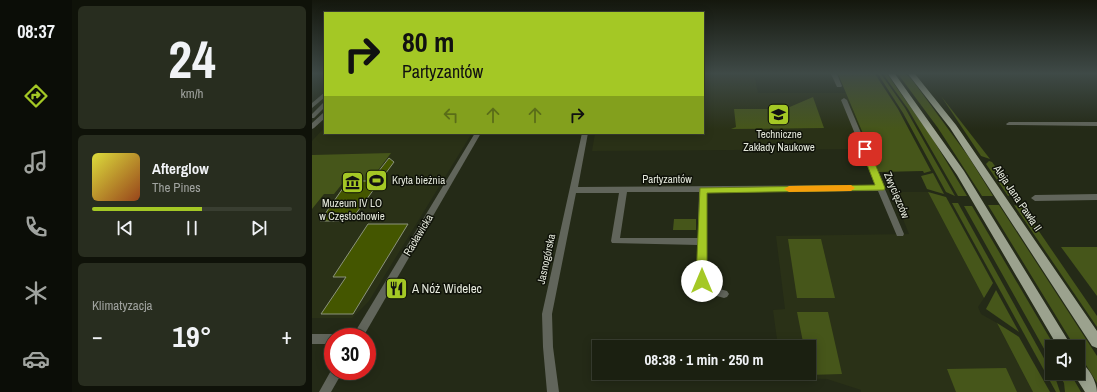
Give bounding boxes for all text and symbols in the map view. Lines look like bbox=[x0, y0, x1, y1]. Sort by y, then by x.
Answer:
text: 08:37 bbox=[17, 19, 55, 44]
text: 80 m bbox=[402, 23, 454, 61]
text: 24 bbox=[168, 24, 216, 94]
icon: right bbox=[336, 28, 388, 80]
text: Partyzantów bbox=[402, 59, 483, 84]
icon: directions bbox=[22, 82, 50, 110]
text: km/h bbox=[180, 85, 204, 102]
school or university icon: Techniczne Zakłady Naukowe bbox=[766, 101, 792, 127]
icon: left bbox=[440, 104, 462, 126]
icon: ahead bbox=[482, 104, 504, 126]
icon: ahead bbox=[524, 104, 546, 126]
icon: right bbox=[566, 104, 588, 126]
place label: Techniczne Zakłady Naukowe bbox=[743, 127, 815, 154]
pin bbox=[848, 132, 882, 166]
icon: arrive bbox=[854, 138, 876, 160]
icon: music bbox=[22, 148, 50, 176]
text: Afterglow bbox=[152, 158, 209, 179]
street label: Aleja Jana Pawła II bbox=[990, 161, 1045, 234]
sports icon: Kryta bieżnia bbox=[363, 167, 389, 193]
museum icon: Muzeum IV LO w Częstochowie bbox=[339, 170, 365, 196]
street label: Zwycięzców bbox=[881, 170, 913, 221]
street label: Partyzantów bbox=[642, 172, 692, 186]
place label: Kryta bieżnia bbox=[392, 173, 445, 187]
text: The Pines bbox=[152, 179, 201, 196]
place label: Muzeum IV LO w Częstochowie bbox=[319, 196, 385, 223]
street label: Racławicka bbox=[400, 212, 436, 258]
icon: phone bbox=[22, 213, 50, 241]
icon: previous bbox=[114, 217, 136, 239]
icon: pause bbox=[181, 217, 203, 239]
icon: next bbox=[248, 217, 270, 239]
street label: Jasnogórska bbox=[534, 233, 558, 285]
position arrow bbox=[681, 260, 723, 302]
restaurant icon: A Nóż Widelec bbox=[383, 275, 409, 301]
icon: climate bbox=[22, 279, 50, 307]
place label: A Nóż Widelec bbox=[411, 280, 482, 297]
text: Klimatyzacja bbox=[92, 297, 152, 314]
text: 19° bbox=[172, 316, 212, 356]
text: − bbox=[92, 321, 103, 351]
text: + bbox=[281, 321, 292, 351]
speed limit sign: 30 bbox=[324, 328, 376, 380]
map controls bbox=[1045, 340, 1085, 380]
button: sound bbox=[1045, 340, 1085, 380]
icon: car bbox=[22, 345, 50, 373]
text: 08:38 · 1 min · 250 m bbox=[645, 349, 763, 370]

